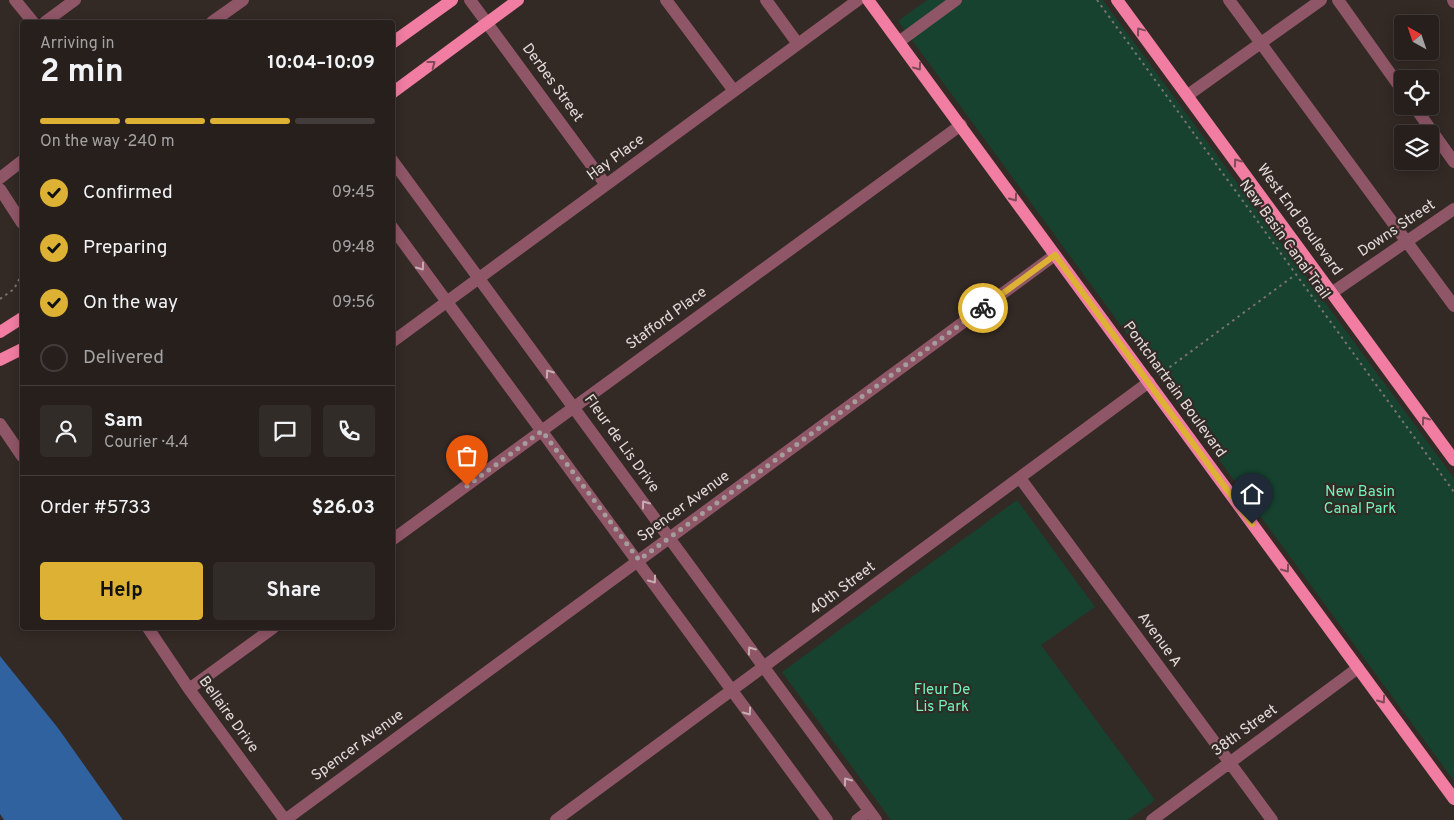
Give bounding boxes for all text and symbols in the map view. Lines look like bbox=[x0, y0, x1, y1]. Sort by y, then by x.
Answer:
north arrow bbox=[1394, 15, 1439, 60]
map controls bbox=[1394, 15, 1439, 170]
one-way arrow bbox=[1137, 27, 1146, 37]
text: Arriving in bbox=[40, 34, 115, 54]
street label: Derbes Street bbox=[517, 40, 587, 126]
text: 10:04–10:09 bbox=[267, 51, 375, 75]
text: 2 min bbox=[40, 53, 124, 93]
one-way arrow bbox=[426, 61, 436, 70]
one-way arrow bbox=[913, 61, 921, 70]
button: locate bbox=[1394, 70, 1439, 115]
button: layers bbox=[1394, 125, 1439, 170]
street label: Hay Place bbox=[583, 131, 649, 185]
text: On the way · 240 m bbox=[40, 132, 175, 152]
one-way arrow bbox=[1234, 158, 1243, 168]
street label: West End Boulevard bbox=[1252, 160, 1346, 280]
street label: New Basin Canal Trail bbox=[1234, 177, 1334, 303]
icon: check bbox=[40, 179, 68, 207]
text: Confirmed bbox=[83, 181, 173, 205]
text: 09:45 bbox=[332, 183, 375, 203]
one-way arrow bbox=[1008, 193, 1017, 202]
street label: Downs Street bbox=[1355, 196, 1439, 262]
icon: check bbox=[40, 234, 68, 262]
text: Preparing bbox=[83, 236, 167, 260]
text: 09:48 bbox=[332, 238, 375, 258]
one-way arrow bbox=[415, 261, 424, 271]
street label: Stafford Place bbox=[623, 283, 711, 355]
courier bbox=[958, 283, 1008, 333]
icon: check bbox=[40, 289, 68, 317]
text: On the way bbox=[83, 291, 178, 315]
text: 09:56 bbox=[332, 293, 375, 313]
icon: bike bbox=[969, 294, 997, 322]
street label: Pontchartrain Boulevard bbox=[1118, 318, 1230, 462]
text: Delivered bbox=[83, 346, 164, 370]
one-way arrow bbox=[546, 369, 555, 379]
street label: Fleur de Lis Drive bbox=[579, 391, 663, 497]
button: person bbox=[40, 405, 92, 457]
button: chat bbox=[259, 405, 311, 457]
button: phone bbox=[323, 405, 375, 457]
text: Sam bbox=[104, 409, 143, 433]
one-way arrow bbox=[1423, 417, 1431, 426]
text: Courier · 4.4 bbox=[104, 433, 189, 453]
pin bbox=[446, 435, 488, 486]
icon: bag bbox=[453, 442, 481, 470]
street label: Spencer Avenue bbox=[634, 467, 734, 547]
pin bbox=[1231, 473, 1273, 524]
icon: home bbox=[1238, 480, 1266, 508]
park label: New Basin Canal Park bbox=[1324, 483, 1396, 519]
text: Order #5733 bbox=[40, 496, 151, 520]
text: $26.03 bbox=[312, 496, 375, 520]
one-way arrow bbox=[642, 501, 650, 510]
street label: 40th Street bbox=[806, 558, 880, 620]
button: Help bbox=[40, 562, 203, 620]
button: Share bbox=[213, 562, 375, 620]
one-way arrow bbox=[1280, 563, 1289, 573]
one-way arrow bbox=[647, 574, 656, 584]
street label: Avenue A bbox=[1133, 609, 1185, 671]
one-way arrow bbox=[748, 646, 757, 655]
street label: Bellaire Drive bbox=[194, 673, 262, 757]
park label: Fleur De Lis Park bbox=[914, 681, 970, 717]
one-way arrow bbox=[1376, 694, 1385, 704]
street label: 38th Street bbox=[1208, 701, 1282, 761]
street label: Spencer Avenue bbox=[308, 706, 408, 786]
one-way arrow bbox=[742, 706, 751, 716]
one-way arrow bbox=[844, 777, 853, 787]

